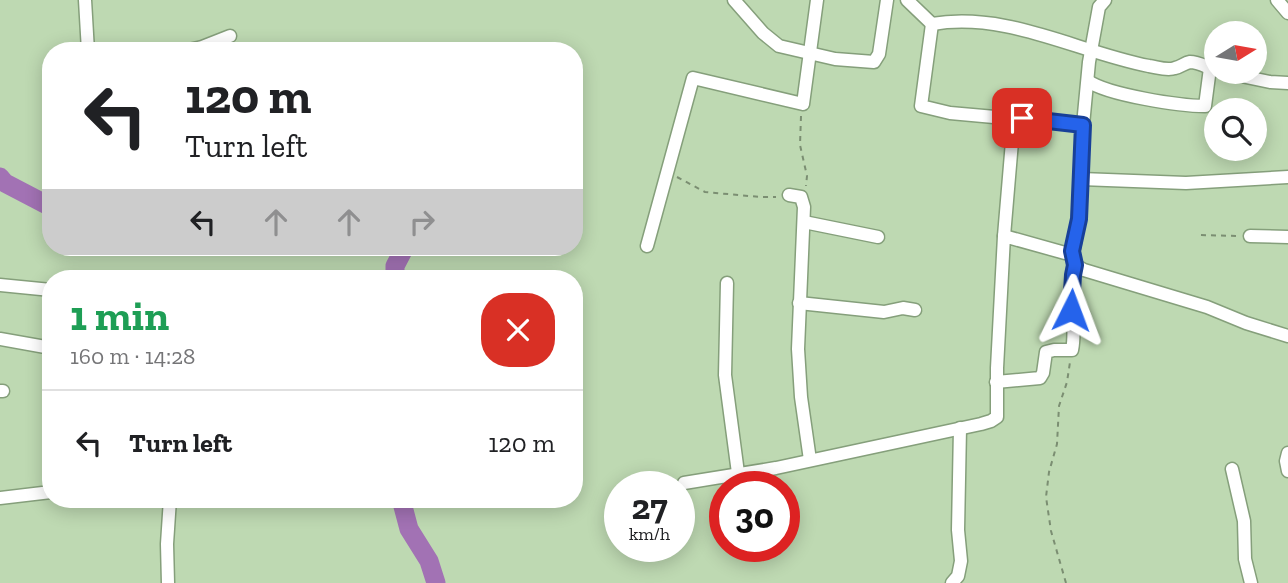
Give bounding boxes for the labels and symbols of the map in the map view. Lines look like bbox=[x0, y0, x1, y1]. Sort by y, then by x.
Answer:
north arrow bbox=[1204, 21, 1267, 84]
pin bbox=[992, 88, 1052, 148]
position arrow bbox=[1034, 273, 1108, 347]
speed limit sign: 30 bbox=[709, 471, 800, 562]

